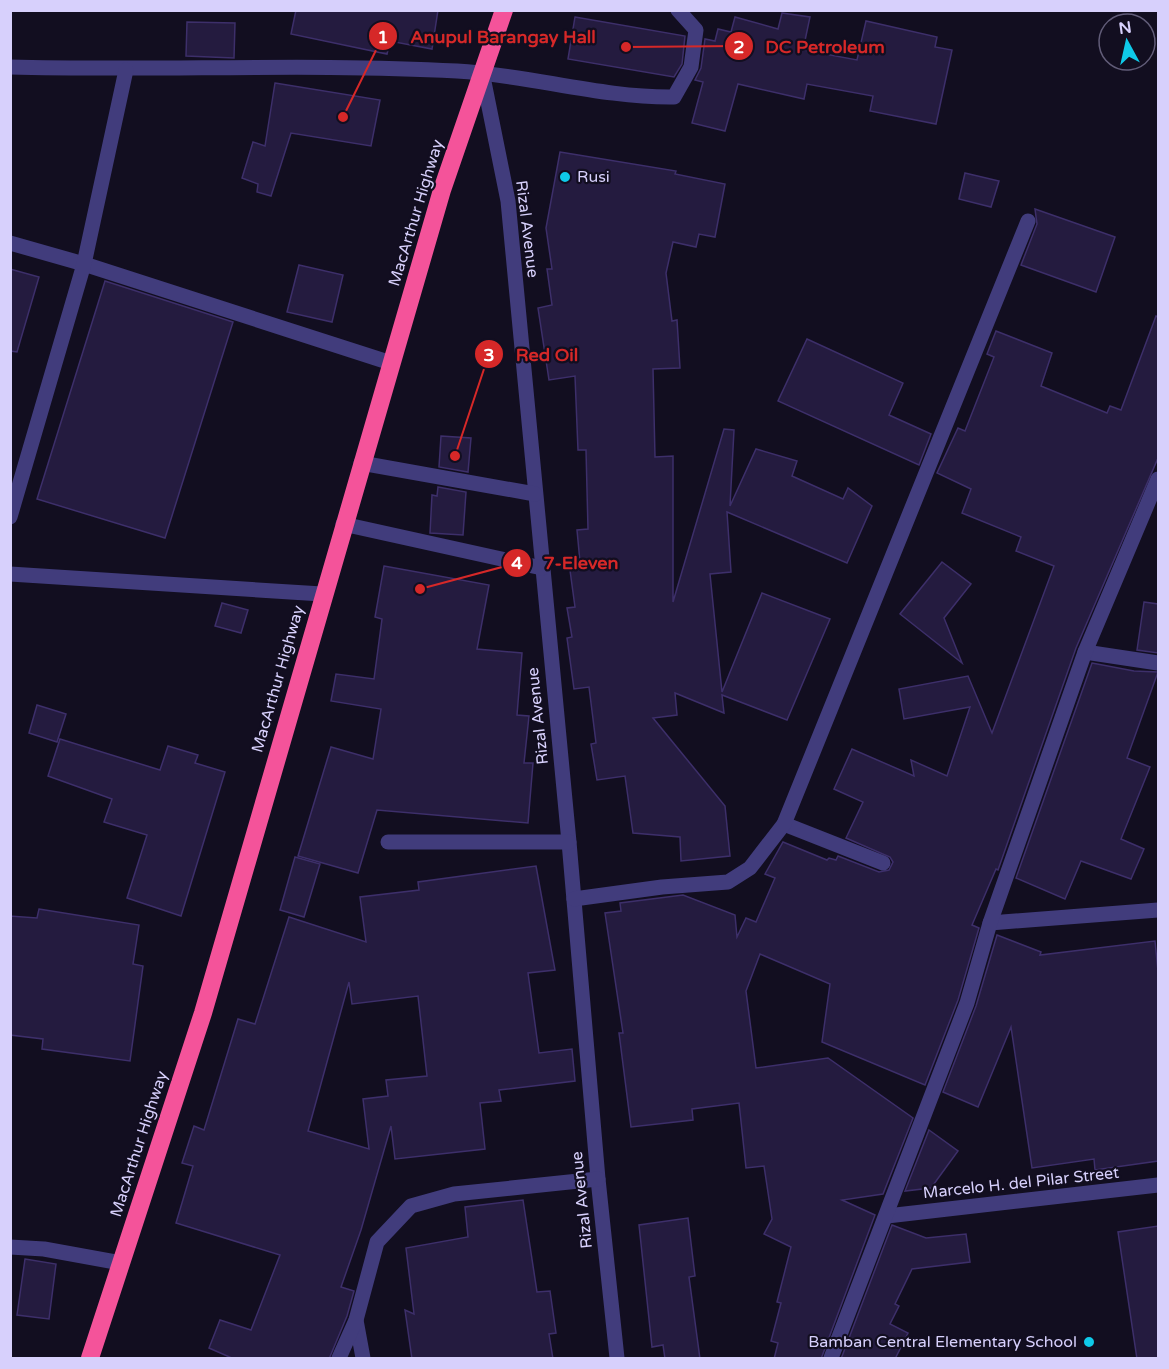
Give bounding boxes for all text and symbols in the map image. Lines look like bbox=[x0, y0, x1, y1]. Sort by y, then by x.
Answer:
north arrow bbox=[1097, 12, 1157, 72]
text: N bbox=[1117, 17, 1133, 39]
callout: Anupul Barangay Hall bbox=[368, 18, 607, 54]
text: 1 bbox=[377, 26, 389, 48]
text: Anupul Barangay Hall bbox=[410, 26, 596, 48]
callout: DC Petroleum bbox=[724, 28, 897, 64]
text: 2 bbox=[733, 36, 745, 58]
text: DC Petroleum bbox=[765, 36, 885, 58]
street label: MacArthur Highway bbox=[384, 137, 448, 289]
place label: Rusi bbox=[577, 167, 610, 187]
marker: Rusi bbox=[558, 170, 572, 184]
street label: Rizal Avenue bbox=[511, 179, 543, 279]
callout: Red Oil bbox=[474, 336, 591, 372]
text: 3 bbox=[483, 344, 495, 366]
text: Red Oil bbox=[516, 344, 578, 366]
callout: 7-Eleven bbox=[502, 545, 631, 581]
text: 4 bbox=[511, 552, 523, 574]
text: 7-Eleven bbox=[544, 552, 618, 574]
street label: MacArthur Highway bbox=[247, 603, 309, 755]
street label: Rizal Avenue bbox=[523, 666, 553, 766]
street label: MacArthur Highway bbox=[106, 1068, 172, 1220]
street label: Rizal Avenue bbox=[567, 1150, 597, 1250]
street label: Marcelo H. del Pilar Street bbox=[922, 1163, 1120, 1203]
place label: Bamban Central Elementary School bbox=[808, 1332, 1077, 1352]
marker: Bamban Central Elementary School bbox=[1082, 1335, 1096, 1349]

